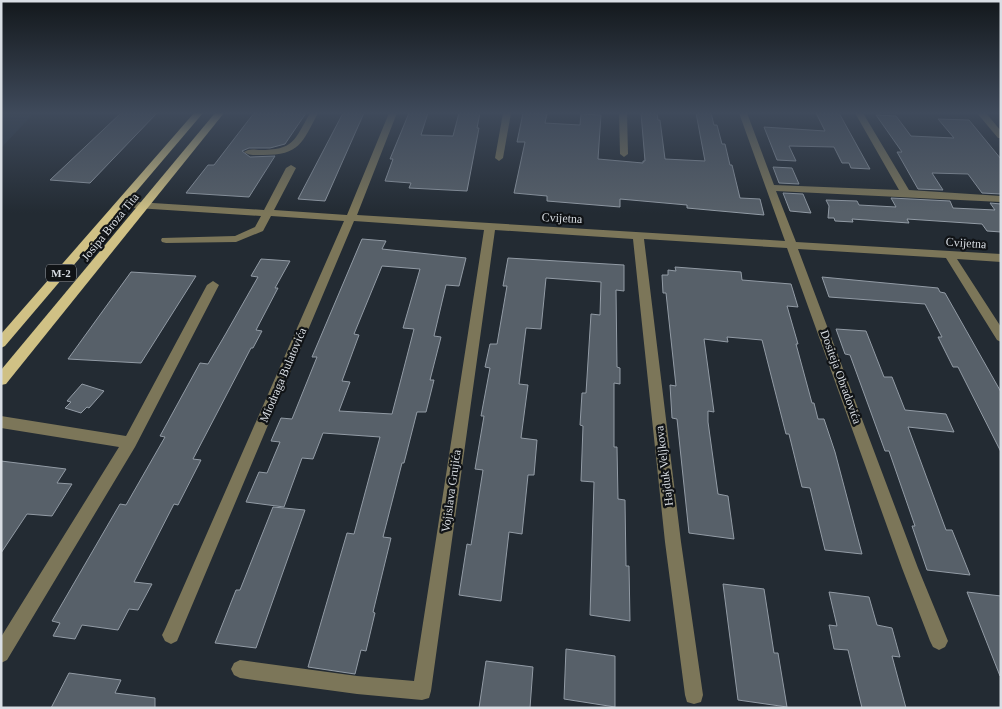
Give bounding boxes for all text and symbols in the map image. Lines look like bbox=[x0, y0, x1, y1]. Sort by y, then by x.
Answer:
street label: Josipa Broza Tita bbox=[78, 190, 142, 264]
street label: Cvijetna bbox=[541, 210, 583, 226]
street label: Cvijetna bbox=[945, 235, 987, 251]
road number: M-2 bbox=[46, 264, 76, 282]
street label: Miodraga Bulatovića bbox=[257, 325, 310, 425]
street label: Dositeja Obradovića bbox=[817, 328, 865, 427]
street label: Hajduk Veljkova bbox=[652, 424, 676, 507]
street label: Vojislava Grujića bbox=[438, 448, 464, 533]

